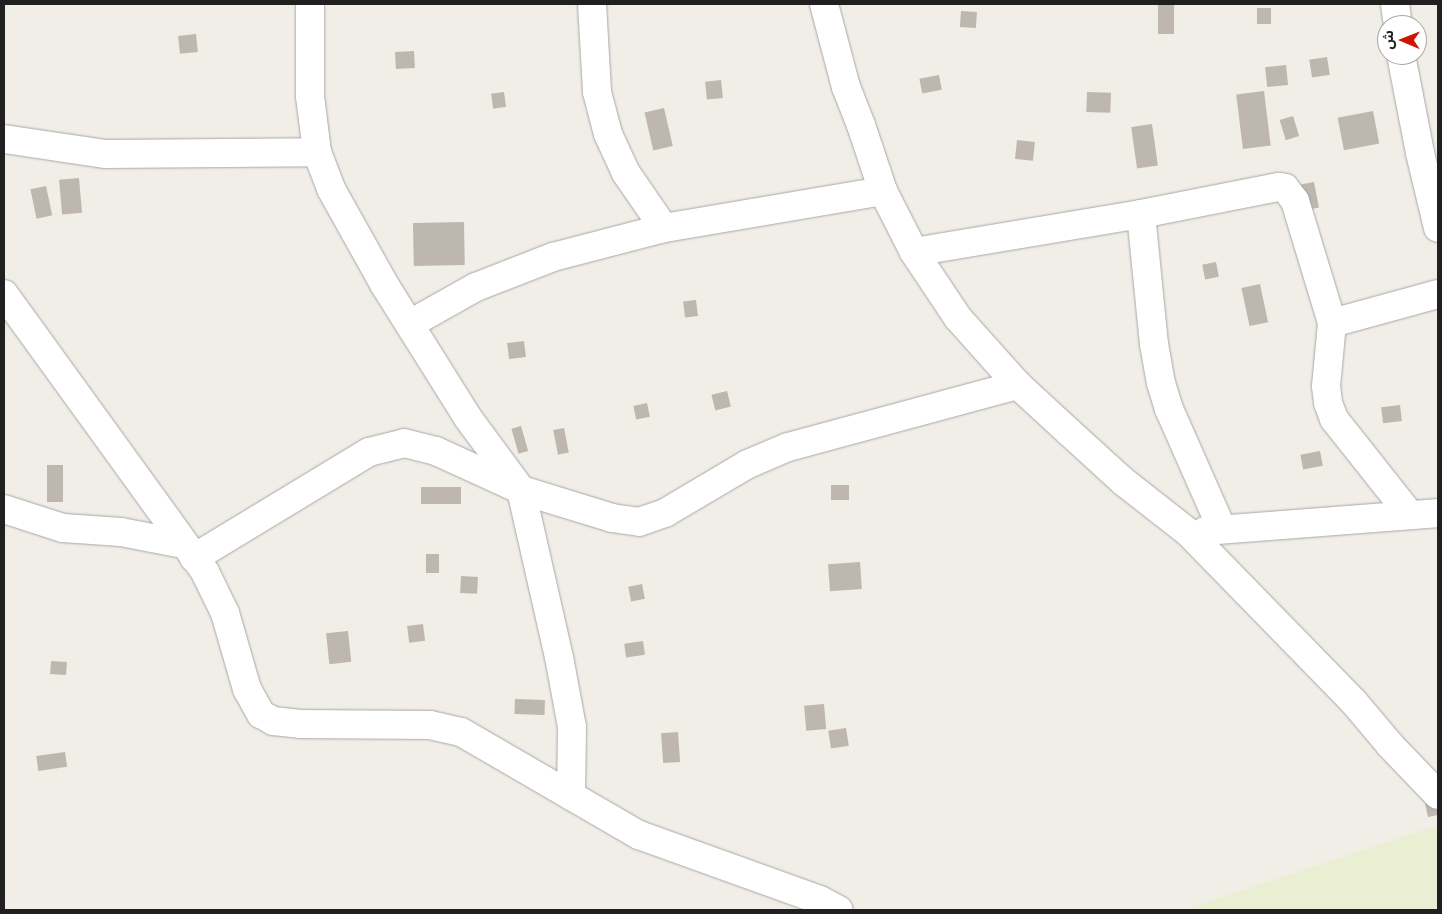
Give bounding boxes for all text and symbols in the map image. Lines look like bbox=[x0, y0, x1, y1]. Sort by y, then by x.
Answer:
north arrow bbox=[1377, 15, 1427, 65]
text: ش bbox=[1379, 30, 1397, 50]

